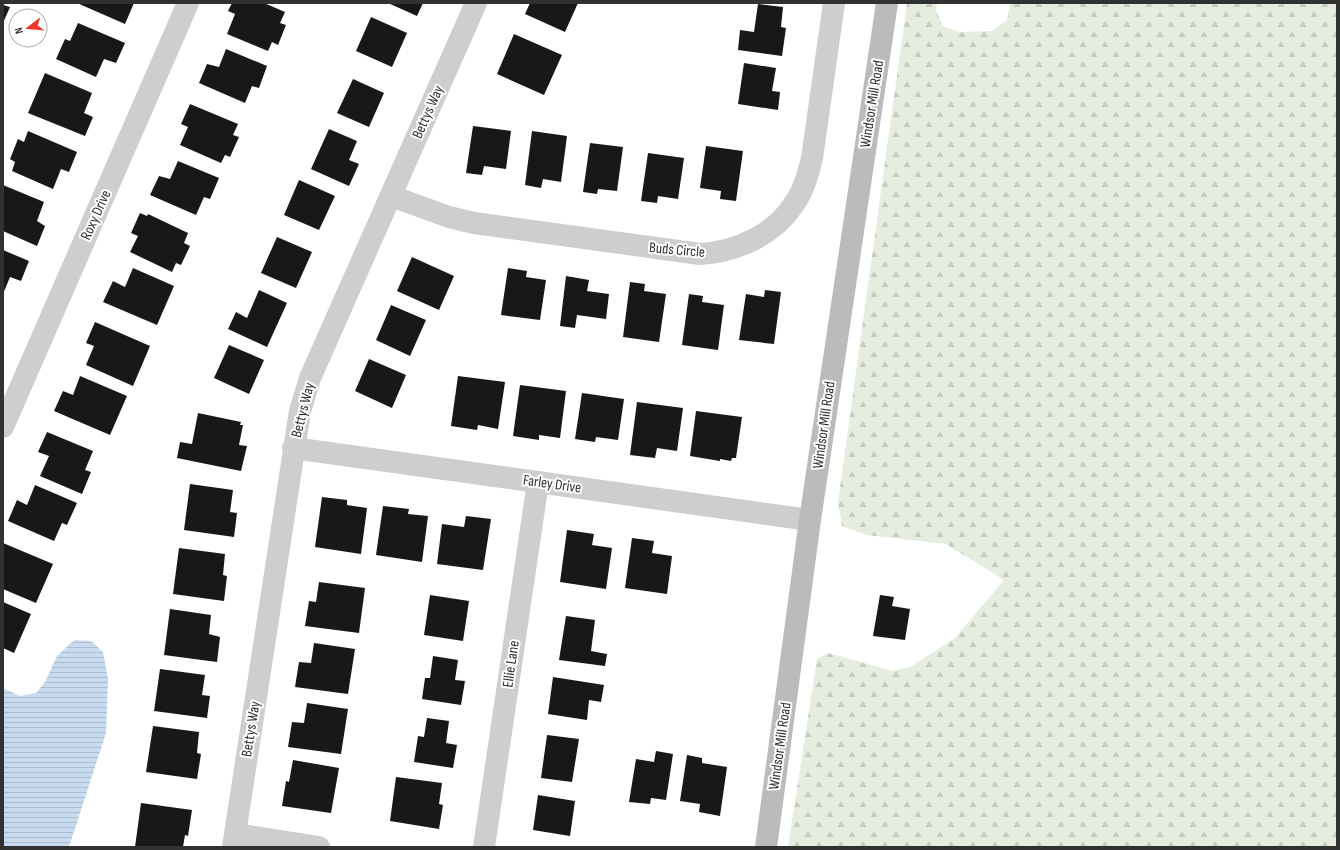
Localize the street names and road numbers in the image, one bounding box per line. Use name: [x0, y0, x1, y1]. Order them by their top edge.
street label: Windsor Mill Road: [856, 59, 888, 149]
street label: Bettys Way: [408, 82, 448, 142]
street label: Roxy Drive: [77, 187, 115, 243]
street label: Buds Circle: [648, 238, 706, 262]
street label: Bettys Way: [287, 380, 319, 440]
street label: Windsor Mill Road: [808, 380, 840, 470]
street label: Farley Drive: [522, 471, 582, 497]
street label: Ellie Lane: [498, 639, 524, 689]
street label: Bettys Way: [237, 700, 265, 758]
street label: Windsor Mill Road: [764, 701, 796, 791]

